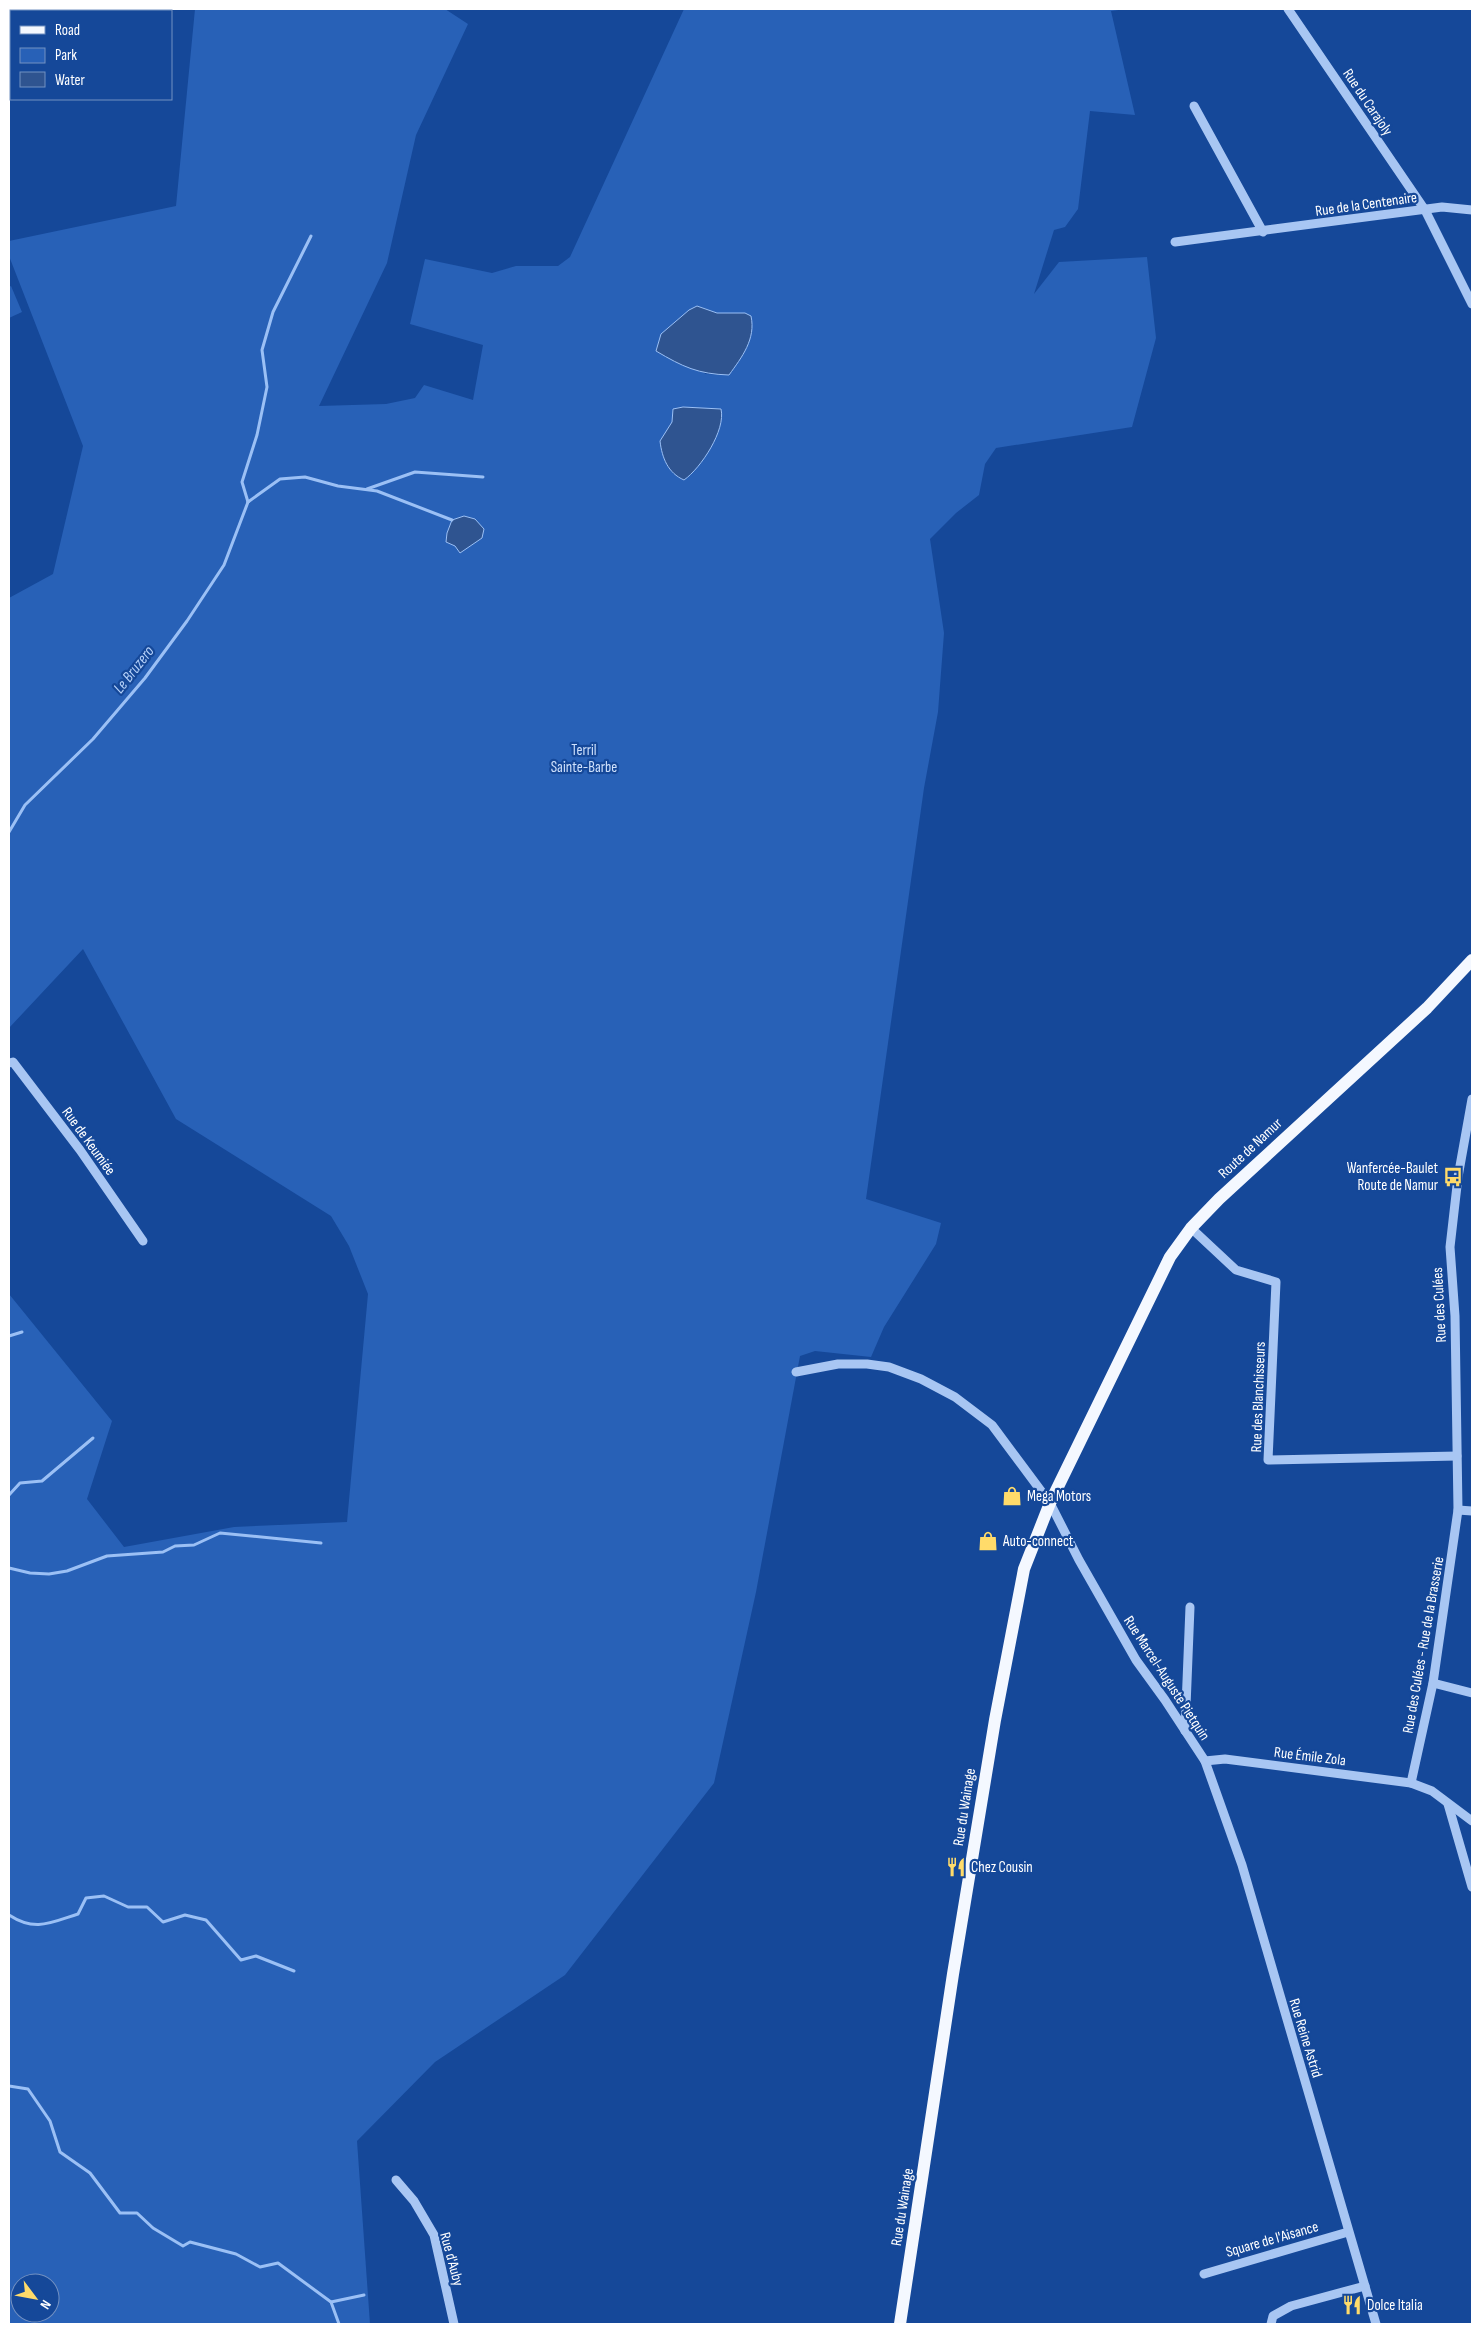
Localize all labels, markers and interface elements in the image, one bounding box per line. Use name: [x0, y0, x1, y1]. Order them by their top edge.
legend: [10, 10, 172, 100]
text: Road: [55, 21, 80, 40]
text: Park: [55, 46, 77, 65]
street label: Rue du Carajoly: [1338, 65, 1397, 140]
text: Water: [55, 71, 86, 90]
street label: Rue de la Centenaire: [1314, 188, 1418, 221]
water label: Le Bruzero: [110, 642, 159, 697]
park label: Terril Sainte-Barbe: [551, 741, 617, 777]
street label: Rue de Keumiée: [58, 1104, 120, 1179]
street label: Route de Namur: [1214, 1114, 1287, 1183]
place label: Wanfercée-Baulet Route de Namur: [1347, 1159, 1439, 1195]
bus stop icon: Wanfercée-Baulet Route de Namur: [1442, 1166, 1464, 1188]
street label: Rue des Culées: [1428, 1267, 1451, 1343]
street label: Rue des Blanchisseurs: [1247, 1341, 1270, 1453]
shop icon: Mega Motors: [1001, 1485, 1023, 1507]
place label: Mega Motors: [1027, 1487, 1091, 1506]
shop icon: Auto-connect: [977, 1530, 999, 1552]
place label: Auto-connect: [1002, 1532, 1074, 1551]
street label: Rue des Culées - Rue de la Brasserie: [1399, 1555, 1448, 1735]
street label: Rue Marcel-Auguste Pietquin: [1119, 1612, 1214, 1744]
street label: Rue Émile Zola: [1273, 1743, 1347, 1770]
street label: Rue du Wainage: [949, 1767, 980, 1847]
restaurant icon: Chez Cousin: [945, 1856, 967, 1878]
place label: Chez Cousin: [971, 1858, 1033, 1877]
street label: Rue Reine Astrid: [1284, 1996, 1327, 2080]
street label: Rue du Wainage: [887, 2167, 918, 2247]
street label: Square de l'Aisance: [1224, 2217, 1321, 2262]
street label: Rue d'Auby: [435, 2230, 468, 2288]
north arrow: [10, 2273, 60, 2323]
restaurant icon: Dolce Italia: [1341, 2294, 1363, 2316]
place label: Dolce Italia: [1367, 2296, 1423, 2315]
text: N: [36, 2297, 55, 2312]

